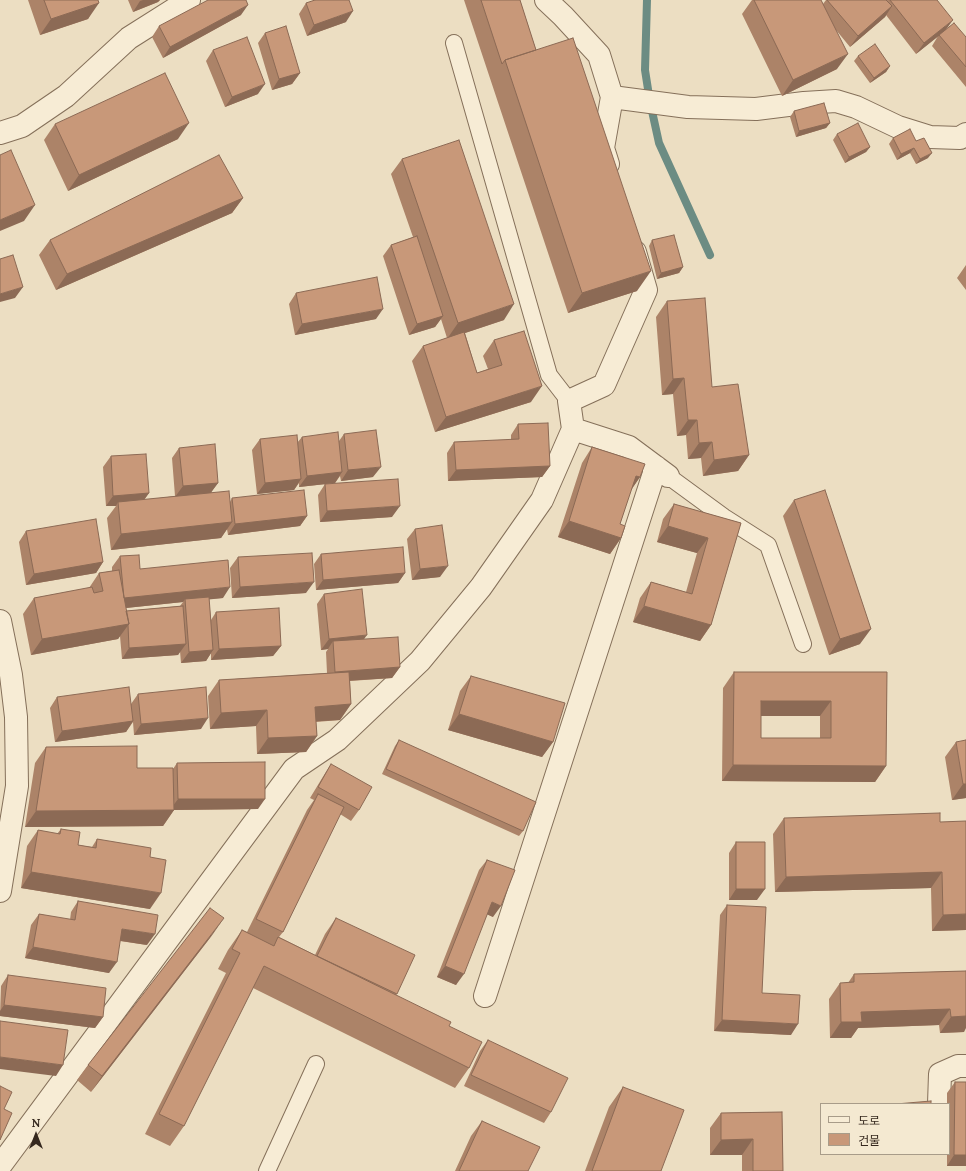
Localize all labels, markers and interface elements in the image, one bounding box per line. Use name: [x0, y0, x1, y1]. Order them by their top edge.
legend: [820, 1103, 950, 1155]
text: 도로: [858, 1113, 880, 1128]
north arrow: [16, 1115, 56, 1155]
text: N: [32, 1116, 40, 1130]
text: 건물: [858, 1133, 880, 1148]

